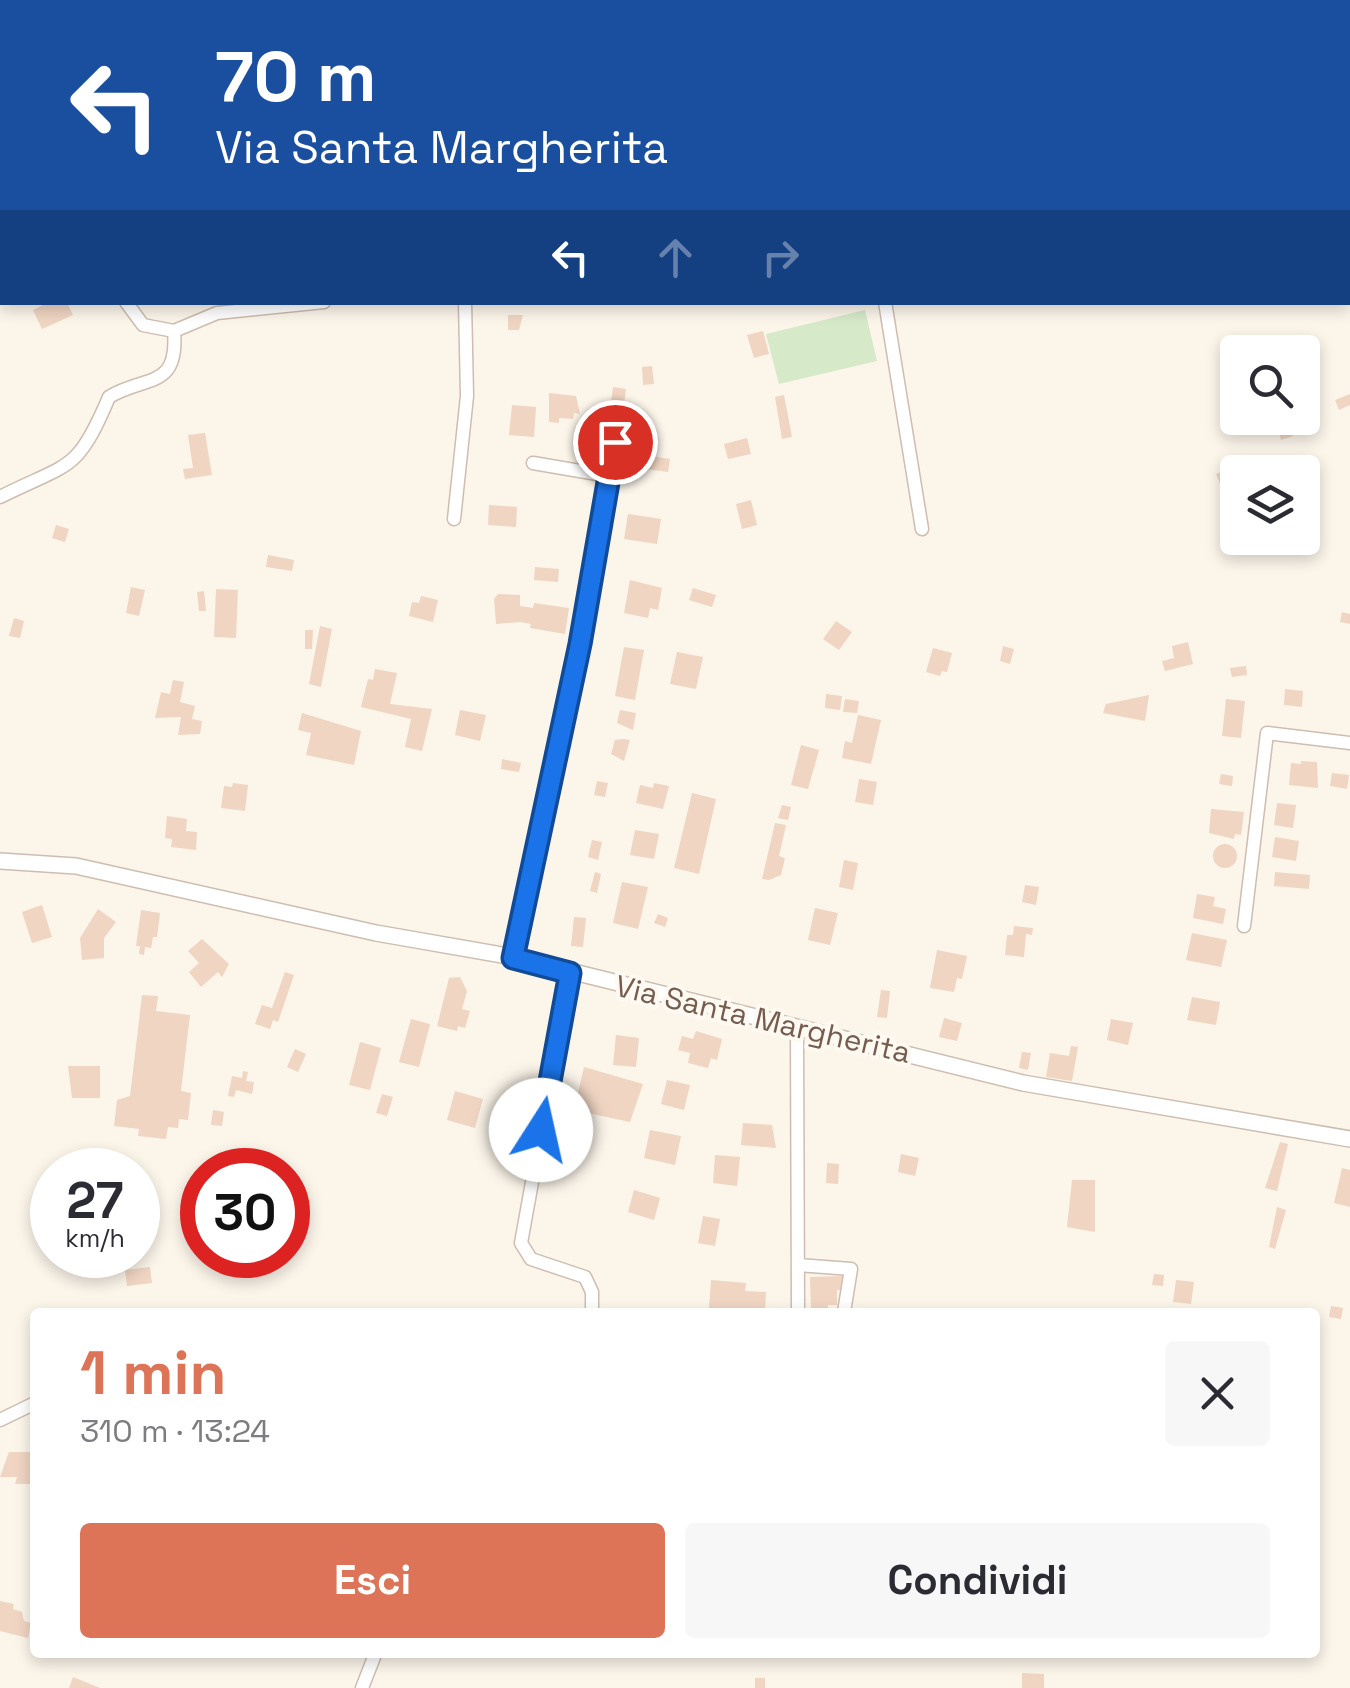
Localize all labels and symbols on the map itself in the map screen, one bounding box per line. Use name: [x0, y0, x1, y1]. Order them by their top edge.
pin: [573, 400, 658, 485]
street label: Via Santa Margherita: [611, 966, 915, 1072]
position arrow: [489, 1078, 593, 1182]
speed limit sign: 30: [180, 1148, 310, 1278]

